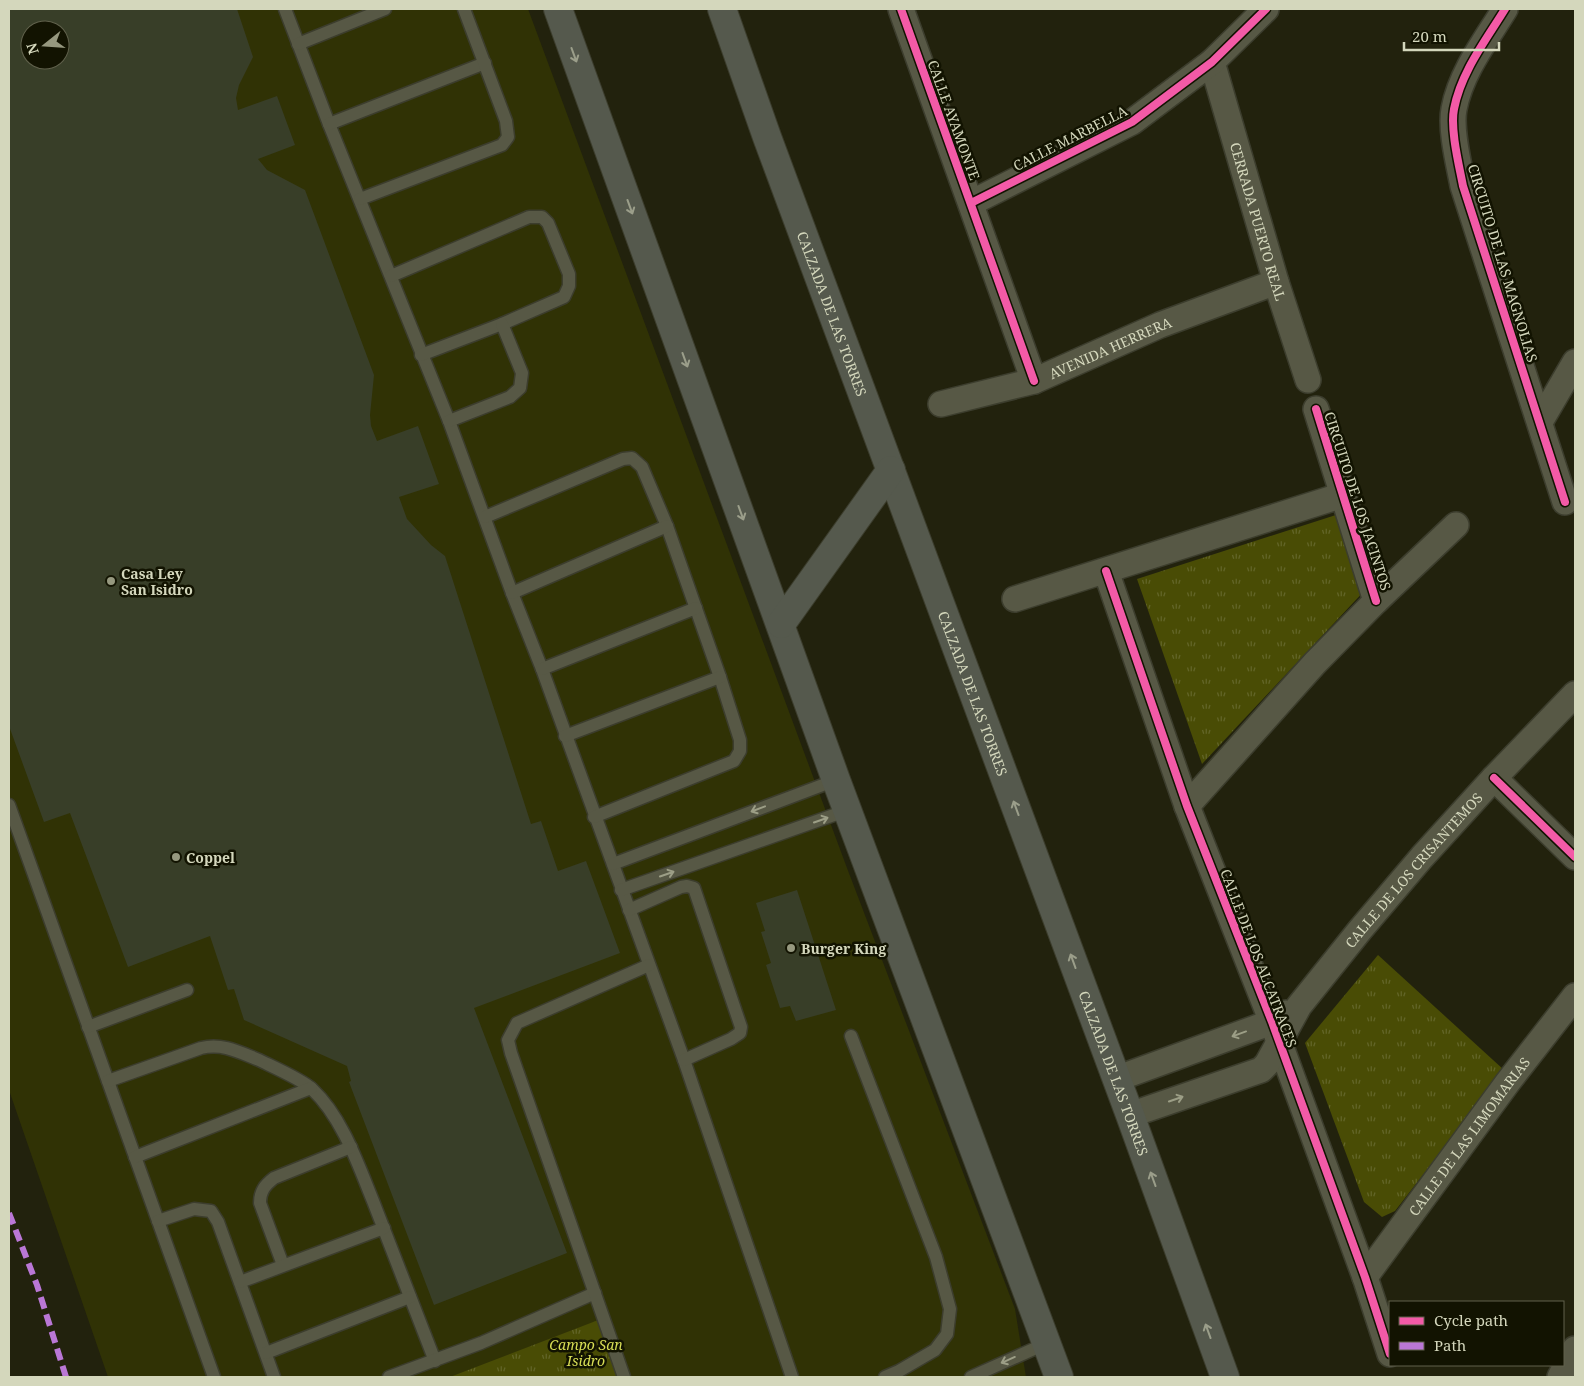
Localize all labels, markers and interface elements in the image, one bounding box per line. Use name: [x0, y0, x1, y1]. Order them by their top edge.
north arrow: [20, 20, 70, 70]
scale bar: [1404, 20, 1499, 52]
text: 20 m: [1412, 26, 1447, 46]
text: N: [21, 41, 43, 57]
one-way arrow: [570, 46, 579, 62]
street label: CALLE AYAMONTE: [923, 57, 985, 183]
street label: CALLE MARBELLA: [1010, 101, 1130, 175]
street label: CERRADA PUERTO REAL: [1226, 140, 1291, 303]
street label: CIRCUITO DE LAS MAGNOLIAS: [1464, 162, 1542, 364]
one-way arrow: [626, 199, 635, 215]
street label: CALZADA DE LAS TORRES: [793, 228, 872, 399]
street label: AVENIDA HERRERA: [1046, 312, 1174, 383]
one-way arrow: [681, 352, 690, 367]
street label: CIRCUITO DE LOS JACINTOS: [1320, 409, 1396, 593]
one-way arrow: [737, 505, 746, 520]
place label: Casa Ley San Isidro: [121, 564, 193, 599]
marker: Casa Ley San Isidro: [105, 575, 117, 587]
street label: CALZADA DE LAS TORRES: [934, 608, 1013, 778]
street label: CALLE DE LOS CRISANTEMOS: [1340, 788, 1486, 952]
one-way arrow: [1011, 801, 1020, 816]
one-way arrow: [751, 805, 766, 814]
one-way arrow: [812, 815, 828, 824]
place label: Coppel: [186, 848, 235, 867]
marker: Coppel: [170, 851, 182, 863]
street label: CALLE DE LOS ALCATRACES: [1216, 866, 1302, 1050]
one-way arrow: [659, 869, 675, 878]
place label: Burger King: [801, 939, 886, 958]
marker: Burger King: [785, 942, 797, 954]
one-way arrow: [1067, 953, 1076, 968]
street label: CALZADA DE LAS TORRES: [1075, 988, 1153, 1158]
one-way arrow: [1232, 1030, 1247, 1039]
street label: CALLE DE LAS LIMOMARIAS: [1404, 1053, 1534, 1219]
one-way arrow: [1168, 1094, 1184, 1104]
one-way arrow: [1148, 1171, 1157, 1187]
legend: [1389, 1301, 1564, 1366]
text: Cycle path: [1434, 1310, 1509, 1330]
one-way arrow: [1203, 1324, 1212, 1340]
park label: Campo San Isidro: [549, 1335, 623, 1370]
text: Path: [1434, 1335, 1467, 1355]
one-way arrow: [1001, 1356, 1016, 1366]

